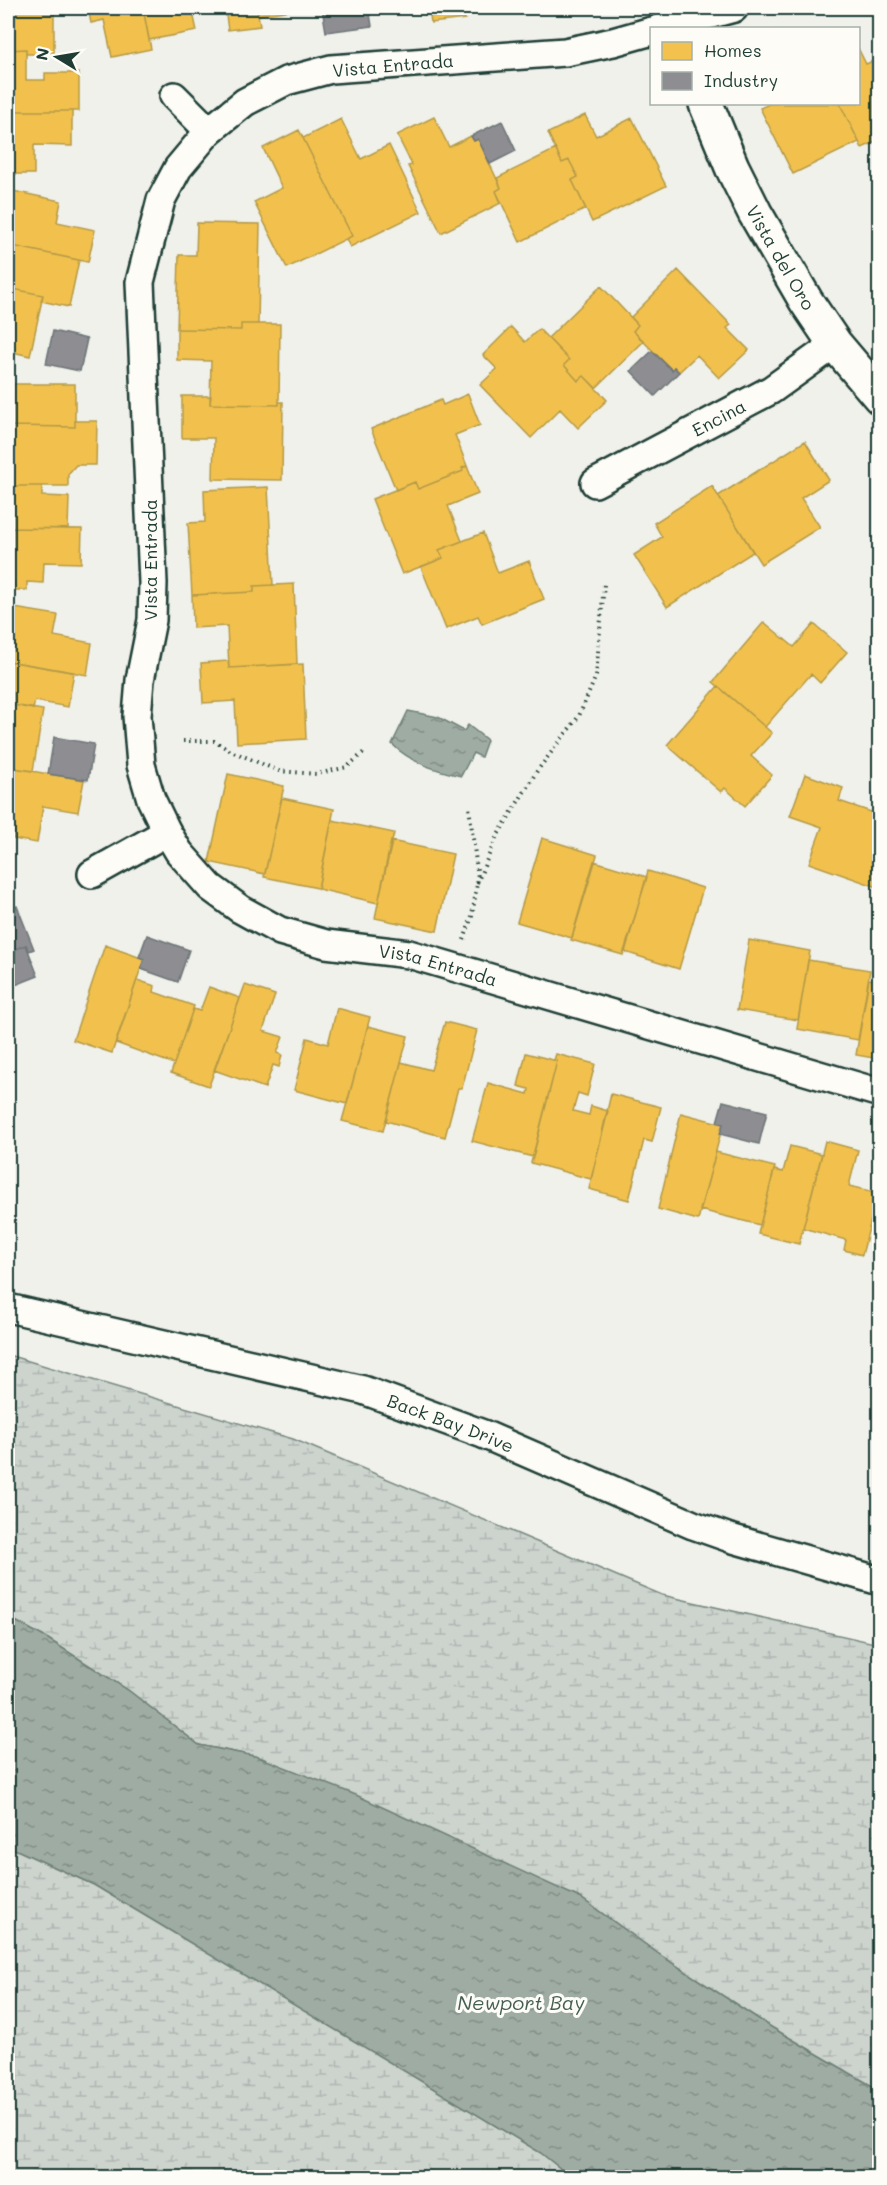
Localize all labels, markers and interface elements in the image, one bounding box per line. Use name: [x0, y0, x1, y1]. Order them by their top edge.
north arrow: [27, 27, 87, 87]
legend: [650, 27, 860, 105]
text: Homes: [704, 38, 762, 62]
text: N: [30, 46, 53, 62]
street label: Vista Entrada: [331, 48, 455, 82]
text: Industry: [704, 68, 778, 92]
street label: Vista del Oro: [741, 201, 821, 315]
street label: Encina: [688, 394, 750, 442]
street label: Vista Entrada: [138, 499, 162, 621]
street label: Vista Entrada: [377, 938, 500, 991]
street label: Back Bay Drive: [384, 1388, 518, 1458]
water label: Newport Bay: [457, 1989, 585, 2015]

